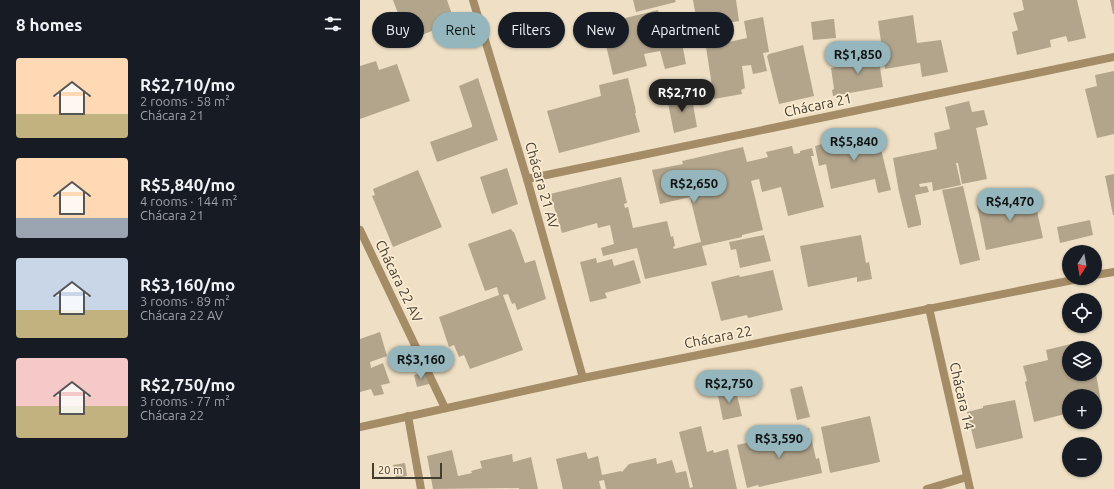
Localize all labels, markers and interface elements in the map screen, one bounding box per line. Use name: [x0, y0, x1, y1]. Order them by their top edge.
chip: Buy: [372, 12, 424, 48]
chip: Rent: [432, 12, 490, 48]
chip: Filters: [498, 12, 565, 48]
chip: New: [573, 12, 629, 48]
chip: Apartment: [637, 12, 734, 48]
icon: filters: [322, 13, 344, 35]
text: 8 homes: [16, 15, 82, 34]
pin: R$1,850: [821, 41, 895, 75]
text: R$1,850: [834, 47, 882, 61]
icon: home: [48, 74, 96, 122]
text: R$2,710/mo: [140, 75, 235, 94]
pin: R$2,710: [645, 79, 719, 113]
text: R$2,710: [658, 85, 706, 99]
street label: Chácara 21: [783, 90, 853, 120]
text: 2 rooms · 58 m²: [140, 94, 230, 108]
text: Chácara 21: [140, 108, 204, 122]
pin: R$5,840: [817, 128, 891, 162]
text: R$5,840: [830, 134, 878, 148]
street label: Chácara 21 AV: [522, 140, 562, 230]
pin: R$2,650: [657, 170, 731, 204]
icon: home: [48, 174, 96, 222]
text: R$5,840/mo: [140, 175, 235, 194]
text: R$2,650: [670, 176, 718, 190]
pin: R$4,470: [973, 188, 1047, 222]
text: 4 rooms · 144 m²: [140, 194, 237, 208]
text: R$4,470: [986, 194, 1034, 208]
text: Chácara 21: [140, 208, 204, 222]
street label: Chácara 22 AV: [372, 237, 426, 325]
north arrow: [1062, 245, 1102, 285]
map controls: [1062, 245, 1102, 477]
icon: home: [48, 274, 96, 322]
text: R$3,160/mo: [140, 275, 235, 294]
button: locate: [1062, 293, 1102, 333]
text: 3 rooms · 89 m²: [140, 294, 230, 308]
text: Chácara 22 AV: [140, 308, 223, 322]
street label: Chácara 22: [683, 323, 753, 351]
button: layers: [1062, 341, 1102, 381]
pin: R$3,160: [384, 346, 458, 380]
text: R$3,160: [397, 352, 445, 366]
street label: Chácara 14: [946, 361, 978, 431]
pin: R$2,750: [692, 370, 766, 404]
icon: home: [48, 374, 96, 422]
text: R$2,750/mo: [140, 375, 235, 394]
text: R$2,750: [705, 376, 753, 390]
button: +: [1062, 389, 1102, 429]
text: 3 rooms · 77 m²: [140, 394, 230, 408]
text: Chácara 22: [140, 408, 204, 422]
pin: R$3,590: [742, 425, 816, 459]
text: R$3,590: [755, 431, 803, 445]
button: −: [1062, 437, 1102, 477]
scale bar: [372, 461, 442, 480]
text: 20 m: [378, 464, 402, 476]

